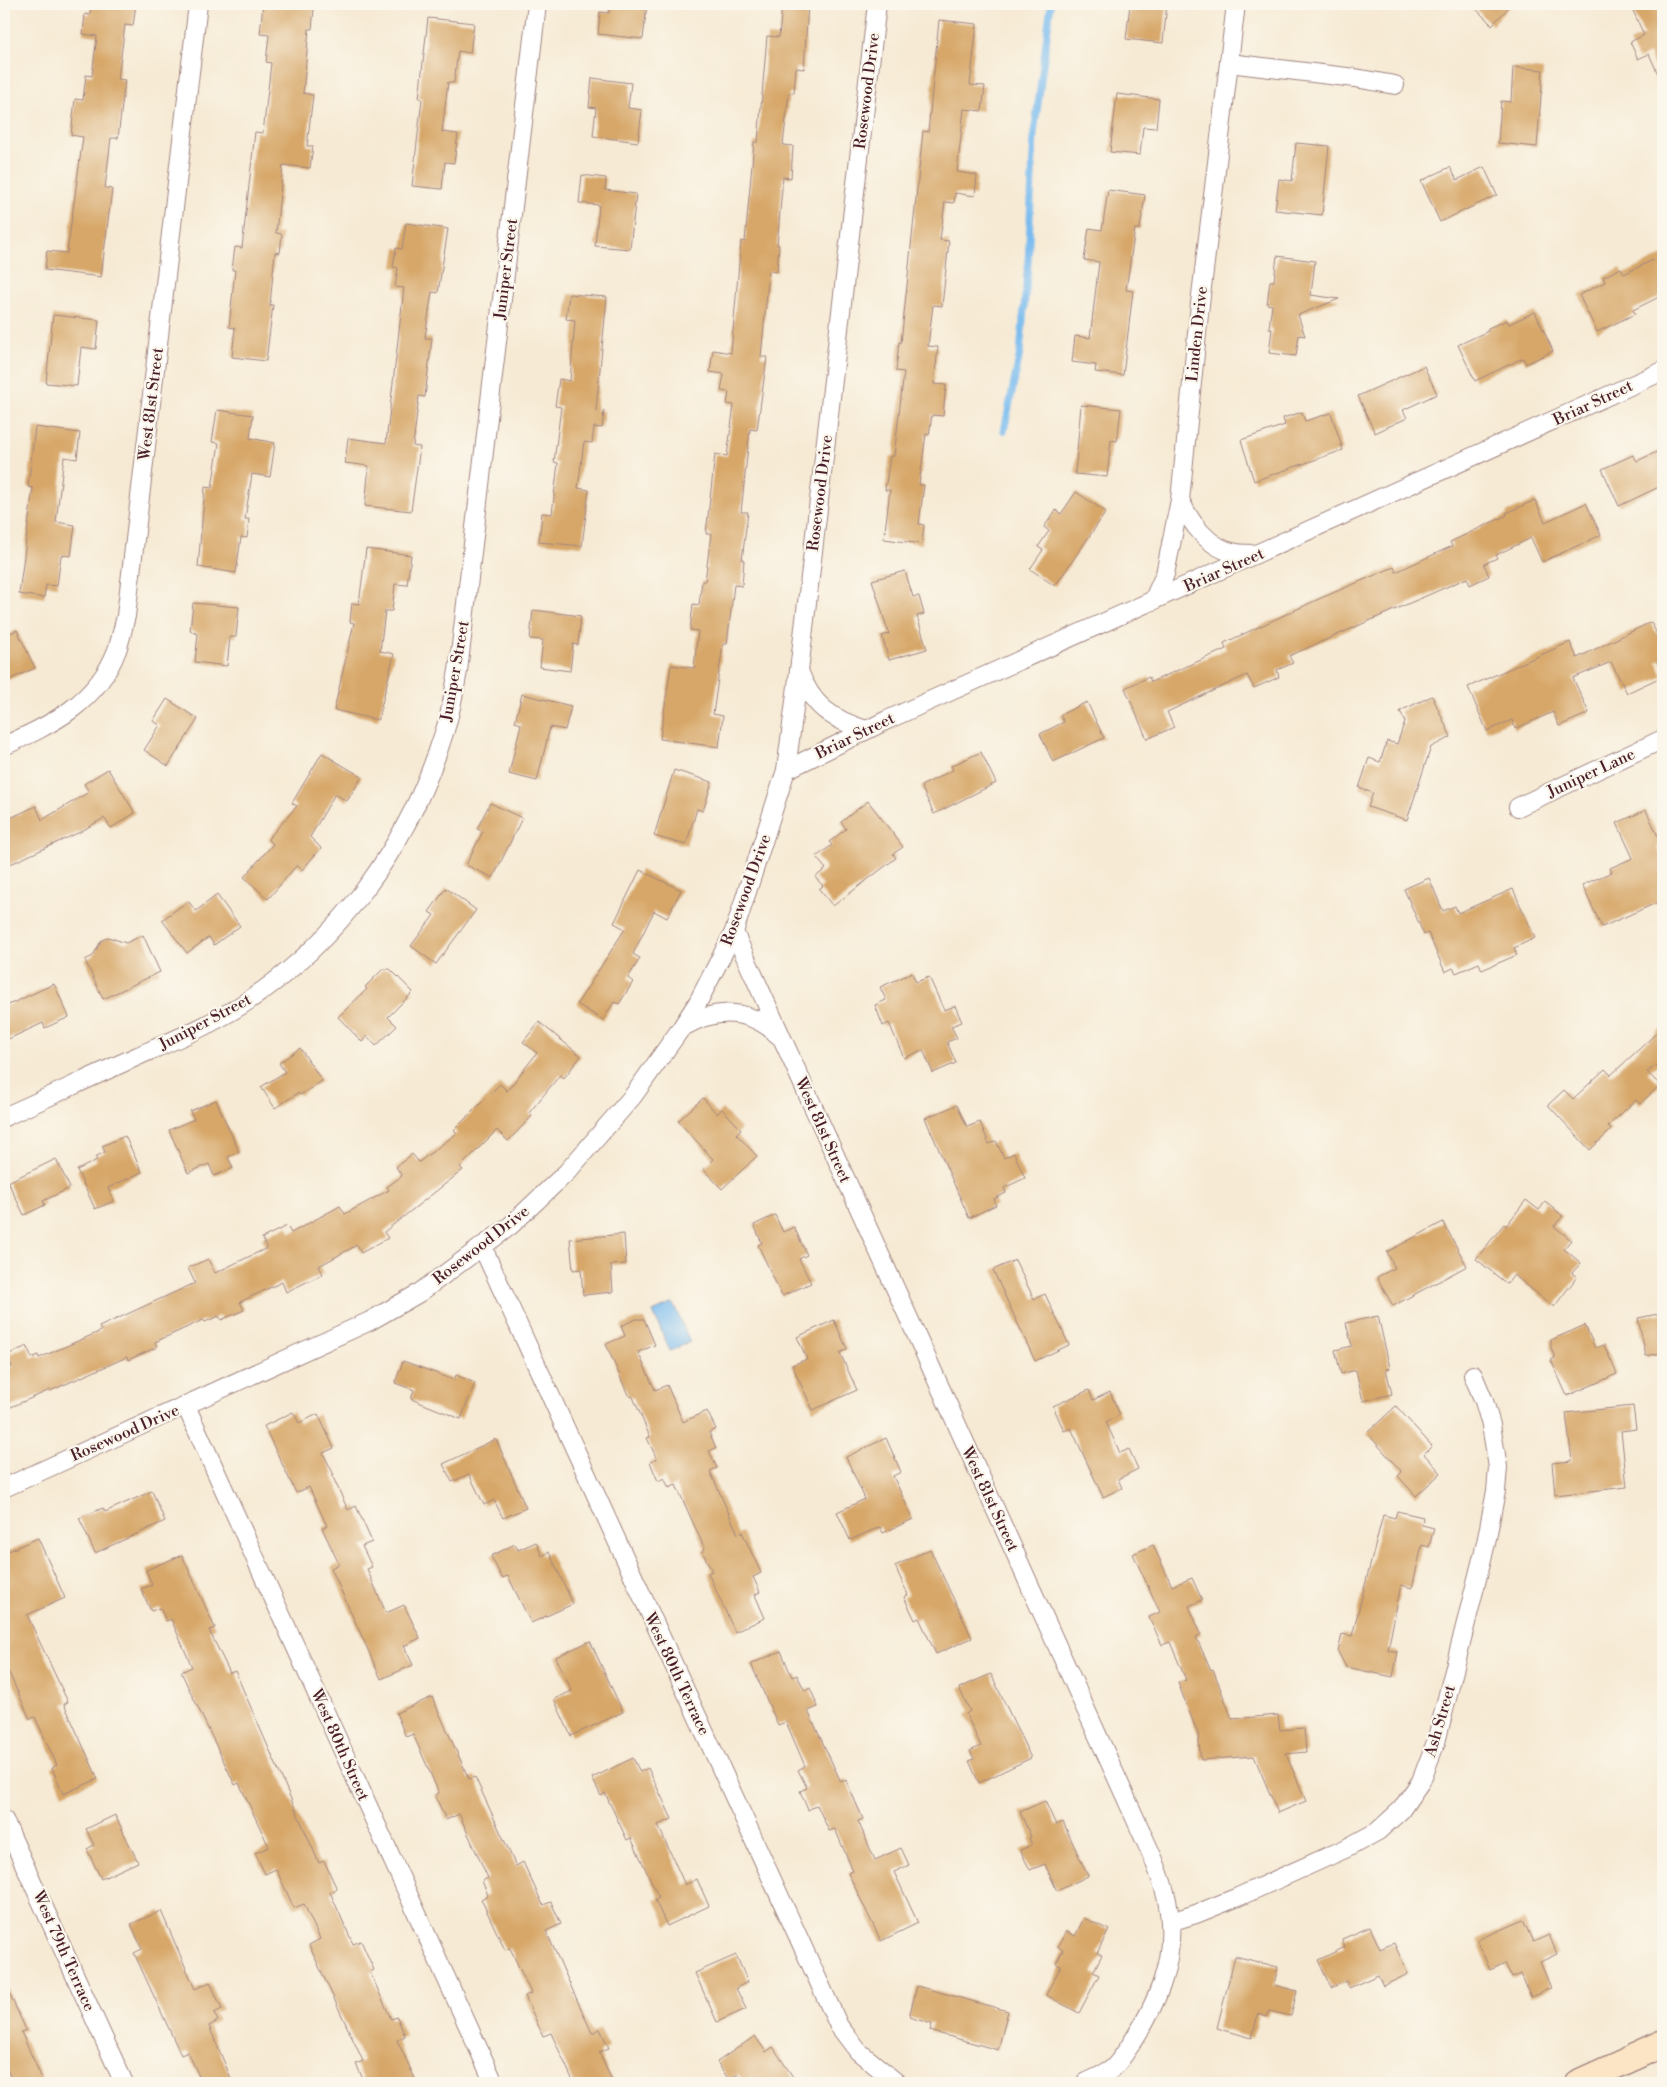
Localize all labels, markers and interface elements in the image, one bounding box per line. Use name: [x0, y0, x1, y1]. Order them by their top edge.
street label: Rosewood Drive: [850, 32, 884, 150]
street label: Juniper Street: [490, 217, 522, 322]
street label: Linden Drive: [1182, 285, 1212, 383]
street label: West 81st Street: [134, 346, 168, 463]
street label: Briar Street: [1549, 376, 1636, 431]
street label: Rosewood Drive: [803, 434, 837, 552]
street label: Briar Street: [1180, 543, 1267, 597]
street label: Juniper Street: [436, 619, 474, 724]
street label: Briar Street: [811, 708, 898, 764]
street label: Juniper Lane: [1543, 744, 1638, 802]
street label: Rosewood Drive: [717, 832, 775, 948]
street label: Juniper Street: [154, 989, 255, 1055]
street label: West 81st Street: [790, 1073, 855, 1186]
street label: Rosewood Drive: [429, 1201, 533, 1289]
street label: Rosewood Drive: [68, 1400, 182, 1466]
street label: West 81st Street: [957, 1442, 1023, 1555]
street label: West 80th Terrace: [639, 1609, 714, 1738]
street label: Ash Street: [1420, 1682, 1460, 1760]
street label: West 80th Street: [306, 1685, 374, 1804]
street label: West 79th Terrace: [28, 1887, 100, 2014]

